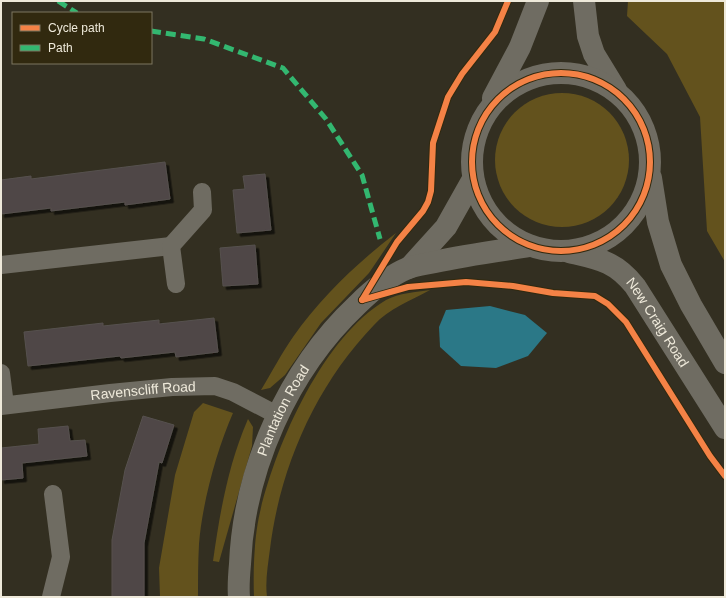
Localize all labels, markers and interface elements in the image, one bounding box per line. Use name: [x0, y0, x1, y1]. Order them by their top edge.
legend: [12, 12, 152, 64]
text: Cycle path: [48, 21, 105, 35]
text: Path: [48, 41, 73, 55]
street label: New Craig Road: [623, 274, 692, 370]
street label: Plantation Road: [254, 362, 312, 458]
street label: Ravenscliff Road: [90, 378, 196, 403]

